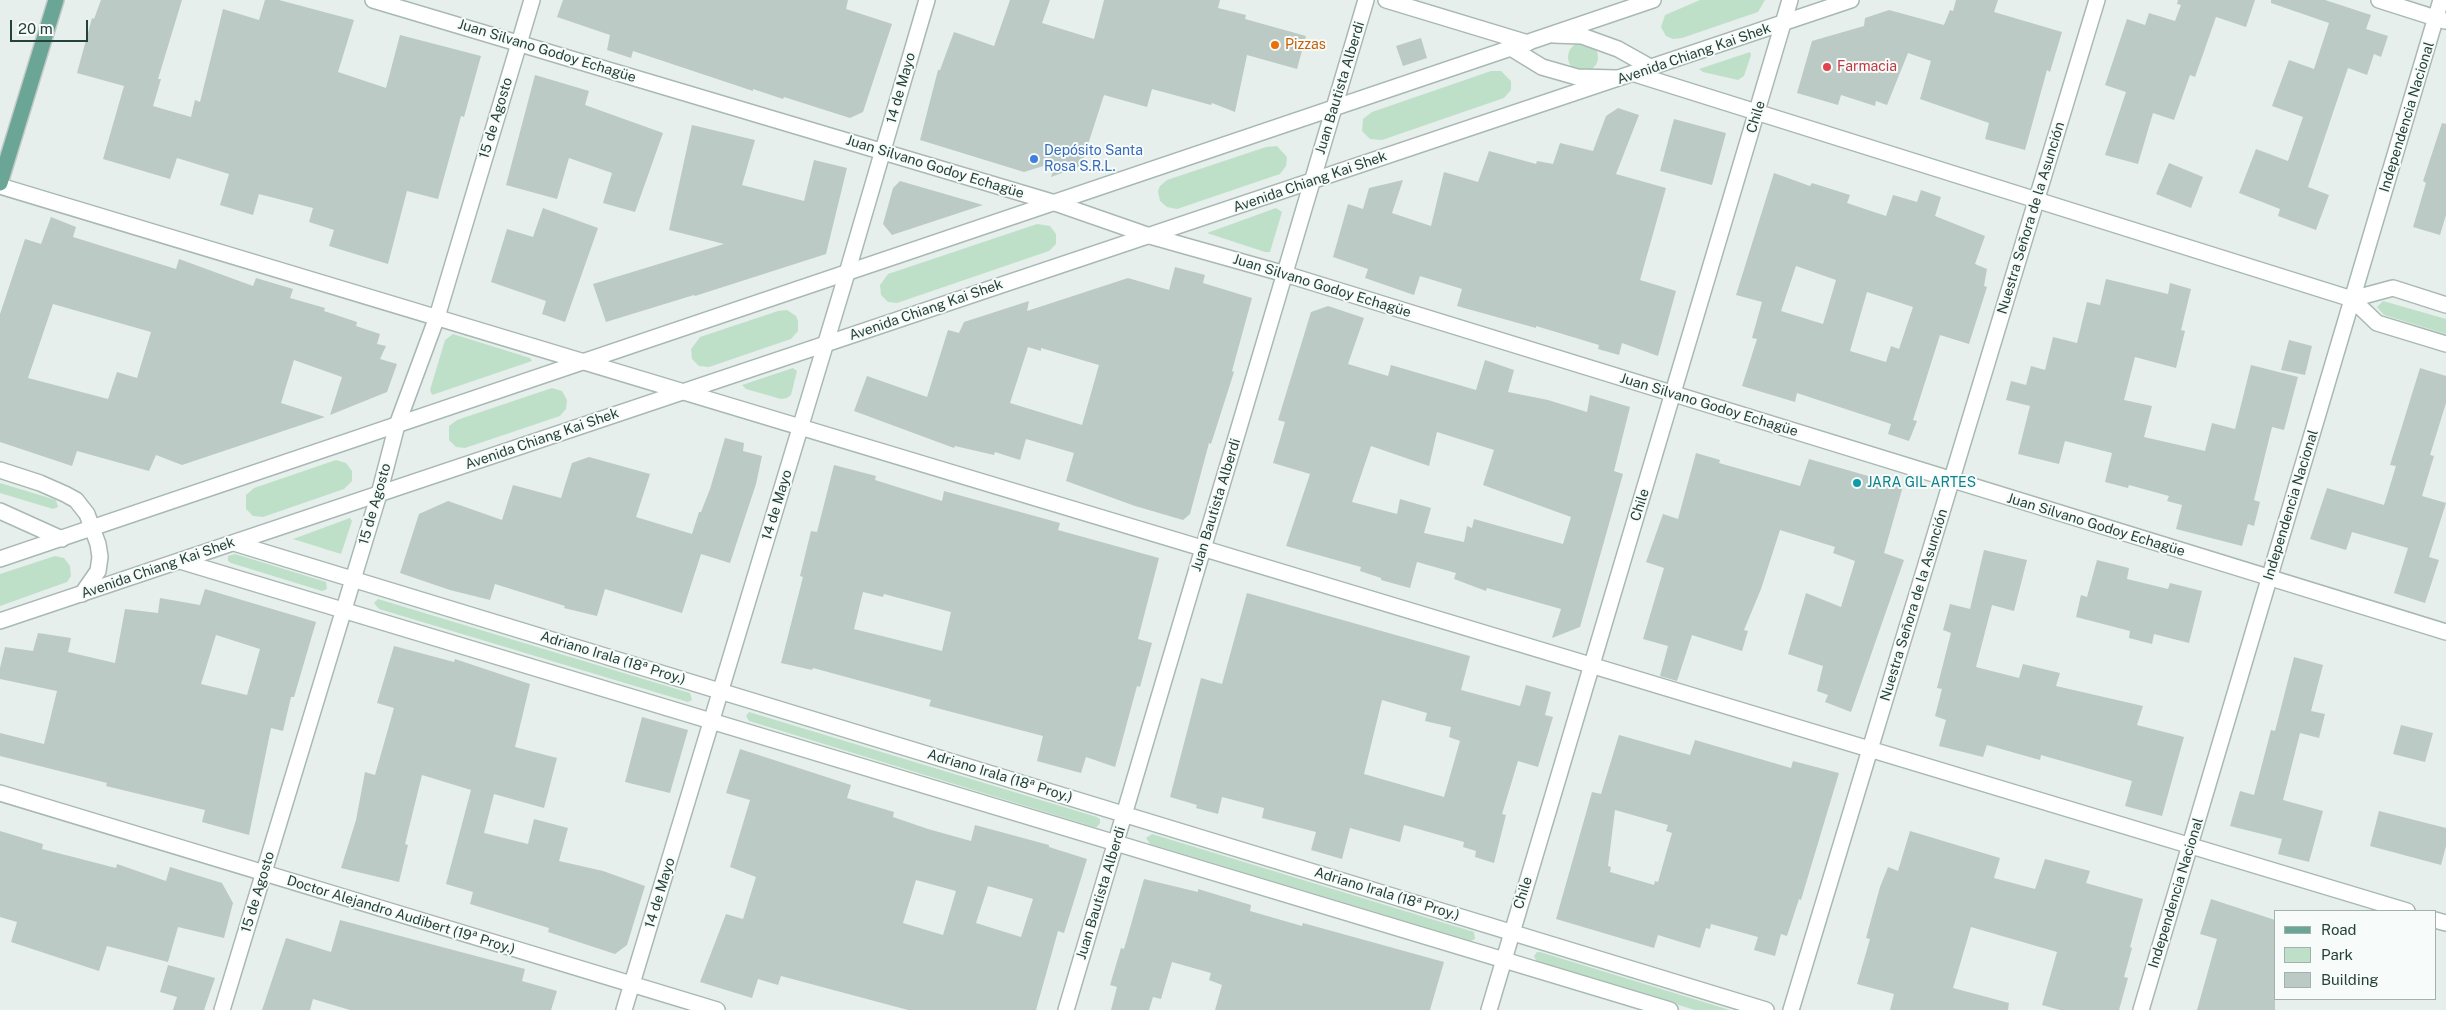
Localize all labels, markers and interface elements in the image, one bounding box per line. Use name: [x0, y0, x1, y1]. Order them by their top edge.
scale bar: [12, 10, 90, 42]
street label: Juan Silvano Godoy Echagüe: [456, 16, 638, 86]
text: 20 m: [18, 20, 53, 37]
street label: Juan Bautista Alberdi: [1312, 20, 1368, 156]
street label: Avenida Chiang Kai Shek: [1615, 20, 1773, 88]
place label: Pizzas: [1285, 37, 1326, 53]
marker: Pizzas: [1269, 39, 1281, 51]
street label: Independencia Nacional: [2376, 40, 2438, 194]
street label: 14 de Mayo: [883, 51, 919, 125]
place label: Farmacia: [1837, 59, 1897, 75]
marker: Farmacia: [1821, 61, 1833, 73]
street label: 15 de Agosto: [476, 75, 516, 161]
street label: Chile: [1743, 99, 1769, 135]
street label: Nuestra Señora de la Asunción: [1994, 120, 2068, 316]
street label: Juan Silvano Godoy Echagüe: [844, 132, 1026, 202]
place label: Depósito Santa Rosa S.R.L.: [1044, 143, 1143, 176]
street label: Avenida Chiang Kai Shek: [1231, 148, 1389, 216]
marker: Depósito Santa Rosa S.R.L.: [1028, 153, 1040, 165]
street label: Juan Silvano Godoy Echagüe: [1231, 251, 1413, 321]
street label: Avenida Chiang Kai Shek: [847, 276, 1005, 344]
street label: Juan Silvano Godoy Echagüe: [1618, 370, 1800, 440]
street label: Avenida Chiang Kai Shek: [463, 405, 621, 473]
street label: Independencia Nacional: [2260, 428, 2322, 582]
street label: Juan Bautista Alberdi: [1188, 437, 1244, 573]
street label: 15 de Agosto: [355, 461, 395, 547]
street label: 14 de Mayo: [758, 468, 796, 542]
place label: JARA GIL ARTES: [1867, 475, 1976, 491]
marker: JARA GIL ARTES: [1851, 477, 1863, 489]
street label: Chile: [1627, 487, 1653, 523]
street label: Juan Silvano Godoy Echagüe: [2005, 490, 2187, 560]
street label: Nuestra Señora de la Asunción: [1877, 507, 1951, 703]
street label: Avenida Chiang Kai Shek: [79, 534, 237, 602]
street label: Adriano Irala (18ª Proy.): [538, 628, 688, 688]
street label: Adriano Irala (18ª Proy.): [925, 746, 1075, 806]
street label: Independencia Nacional: [2145, 816, 2207, 970]
street label: Juan Bautista Alberdi: [1073, 825, 1129, 961]
street label: 15 de Agosto: [238, 849, 278, 935]
street label: 14 de Mayo: [641, 856, 679, 930]
street label: Adriano Irala (18ª Proy.): [1312, 864, 1462, 924]
street label: Doctor Alejandro Audibert (19ª Proy.): [285, 872, 517, 958]
street label: Chile: [1510, 875, 1536, 911]
legend: [2274, 910, 2436, 1000]
text: Road: [2321, 921, 2357, 938]
text: Park: [2321, 946, 2353, 963]
text: Building: [2321, 971, 2379, 988]

